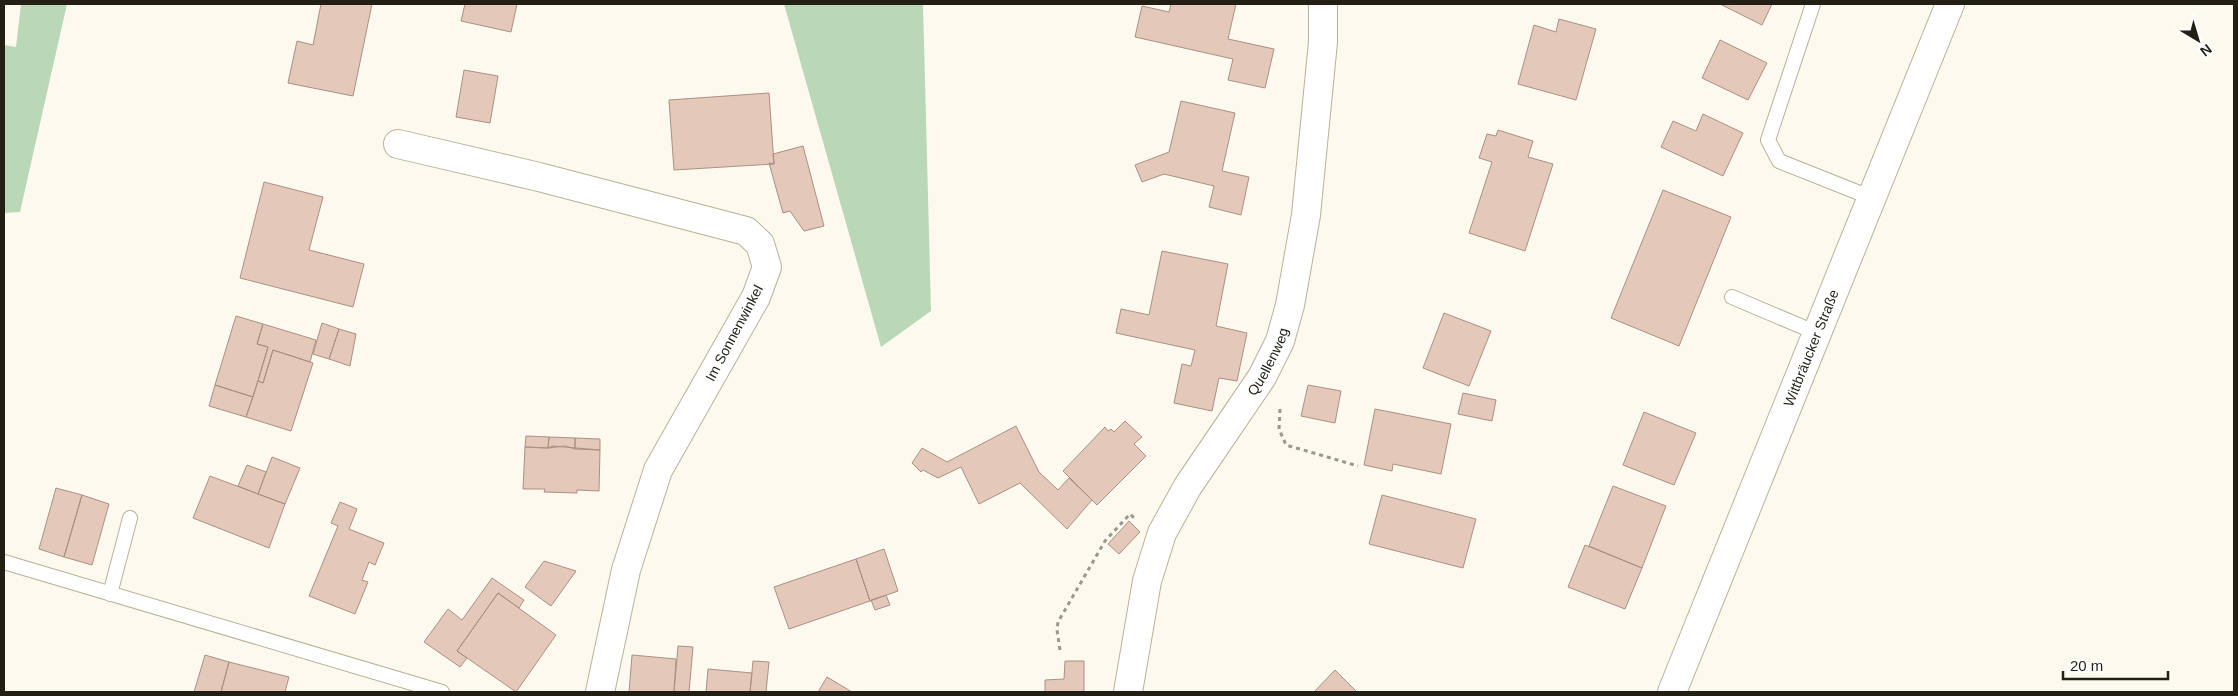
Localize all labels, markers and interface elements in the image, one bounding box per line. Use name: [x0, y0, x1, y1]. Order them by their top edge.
north arrow: [2173, 15, 2223, 65]
text: N: [2197, 41, 2215, 60]
street label: Im Sonnenwinkel: [702, 282, 766, 384]
street label: Wittbräucker Straße: [1780, 287, 1842, 409]
street label: Quellenweg: [1244, 326, 1291, 398]
scale bar: [2063, 648, 2168, 680]
text: 20 m: [2070, 657, 2103, 674]

